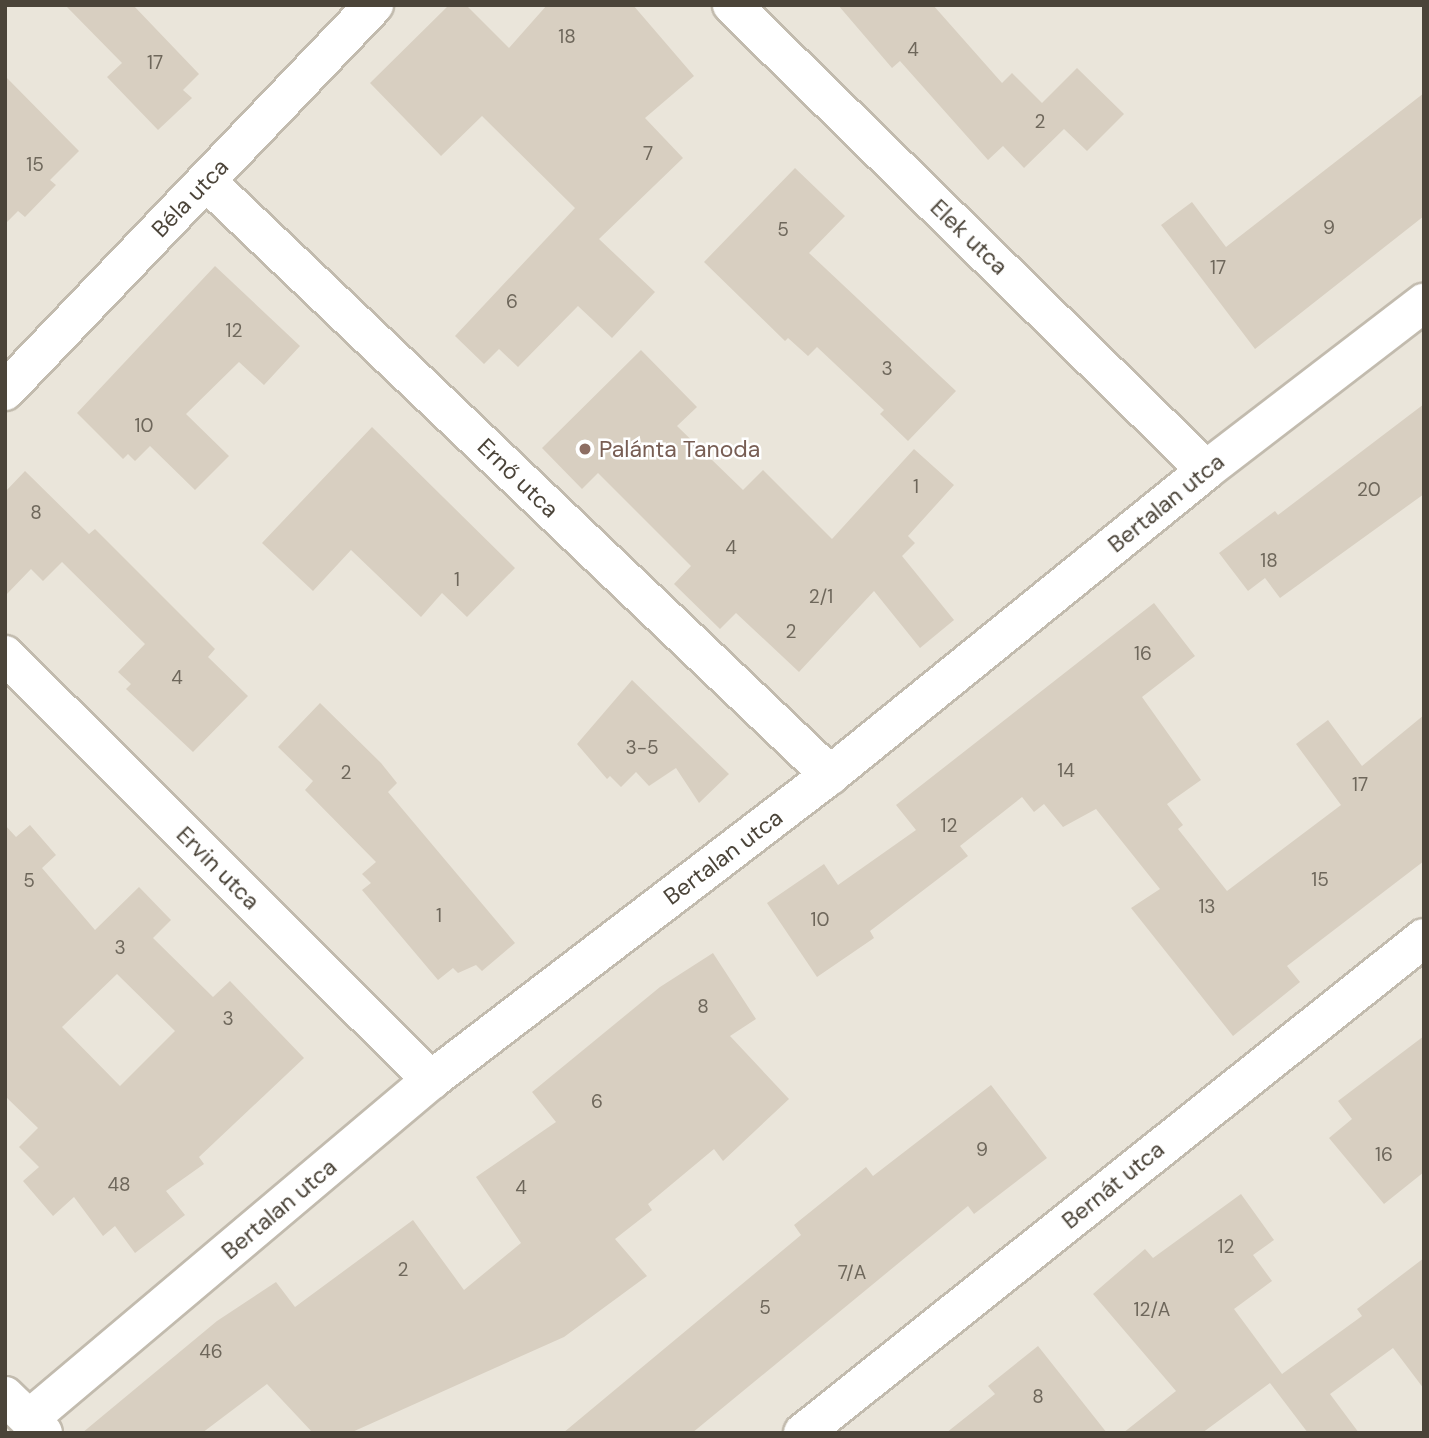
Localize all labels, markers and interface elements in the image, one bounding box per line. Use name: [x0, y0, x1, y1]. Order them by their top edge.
house number: 18: [558, 26, 576, 48]
house number: 4: [907, 39, 919, 61]
house number: 17: [147, 52, 163, 74]
house number: 2: [1035, 111, 1045, 133]
house number: 7: [643, 143, 653, 165]
street label: Béla utca: [146, 153, 234, 243]
house number: 15: [26, 154, 44, 176]
street label: Elek utca: [925, 194, 1013, 280]
house number: 9: [1323, 217, 1335, 239]
house number: 5: [777, 219, 789, 241]
house number: 17: [1210, 257, 1226, 279]
house number: 6: [506, 291, 518, 313]
house number: 12: [226, 320, 242, 342]
house number: 3: [881, 358, 893, 380]
house number: 10: [135, 415, 153, 437]
street label: Ernő utca: [472, 433, 564, 523]
place label: Palánta Tanoda: [599, 435, 760, 463]
marker: Palánta Tanoda: [577, 441, 593, 457]
street label: Bertalan utca: [1102, 448, 1230, 558]
house number: 1: [913, 476, 919, 498]
house number: 20: [1357, 479, 1381, 501]
house number: 8: [30, 502, 42, 524]
house number: 4: [725, 537, 737, 559]
house number: 18: [1260, 550, 1278, 572]
house number: 1: [454, 569, 460, 591]
house number: 2/1: [809, 586, 833, 608]
house number: 2: [786, 621, 796, 643]
house number: 16: [1134, 643, 1152, 665]
house number: 4: [171, 667, 183, 689]
house number: 3-5: [625, 737, 659, 759]
house number: 14: [1057, 760, 1075, 782]
house number: 2: [341, 762, 351, 784]
house number: 17: [1352, 774, 1368, 796]
street label: Bertalan utca: [658, 803, 788, 911]
house number: 12: [941, 815, 957, 837]
street label: Ervin utca: [171, 821, 265, 915]
house number: 15: [1311, 869, 1329, 891]
house number: 5: [23, 870, 35, 892]
house number: 13: [1198, 896, 1216, 918]
house number: 1: [436, 905, 442, 927]
house number: 10: [811, 909, 829, 931]
house number: 3: [114, 937, 126, 959]
house number: 8: [697, 996, 709, 1018]
house number: 3: [222, 1008, 234, 1030]
house number: 6: [591, 1091, 603, 1113]
street label: Bernát utca: [1056, 1135, 1170, 1235]
house number: 9: [976, 1139, 988, 1161]
house number: 16: [1375, 1144, 1393, 1166]
street label: Bertalan utca: [216, 1153, 342, 1265]
house number: 48: [107, 1174, 131, 1196]
house number: 4: [515, 1177, 527, 1199]
house number: 12: [1218, 1236, 1234, 1258]
house number: 2: [398, 1259, 408, 1281]
house number: 7/A: [838, 1262, 866, 1284]
house number: 5: [759, 1297, 771, 1319]
house number: 12/A: [1134, 1299, 1170, 1321]
house number: 46: [199, 1341, 223, 1363]
house number: 8: [1032, 1386, 1044, 1408]

